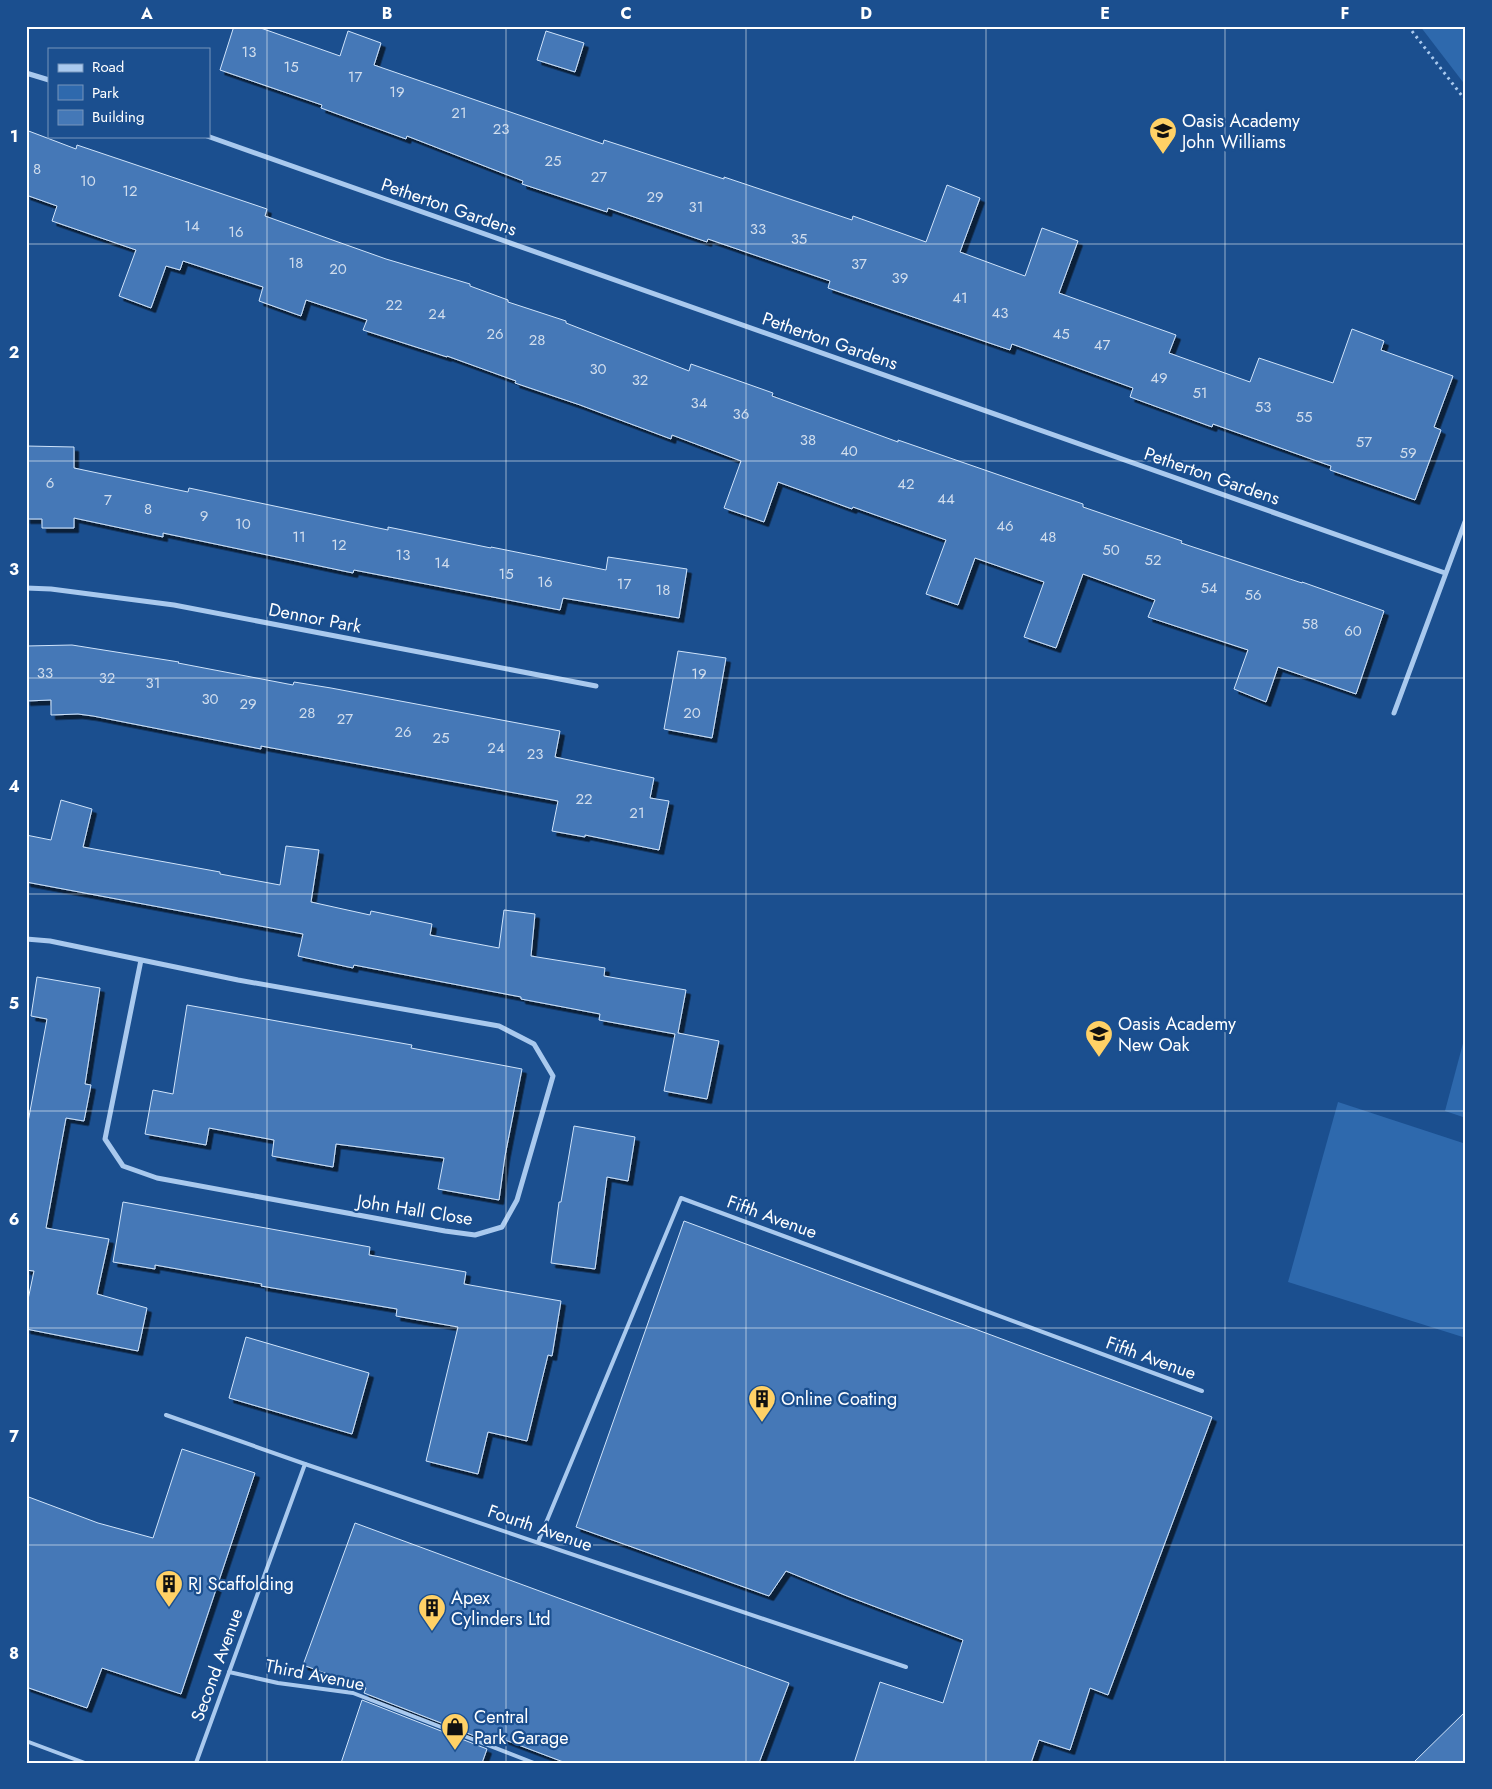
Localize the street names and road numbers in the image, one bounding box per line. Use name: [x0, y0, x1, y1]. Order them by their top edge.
street label: Petherton Gardens: [378, 172, 520, 242]
street label: Petherton Gardens: [759, 306, 901, 376]
street label: Petherton Gardens: [1141, 441, 1283, 511]
street label: Dennor Park: [266, 596, 364, 640]
street label: John Hall Close: [353, 1188, 475, 1232]
street label: Fifth Avenue: [723, 1189, 821, 1245]
street label: Fifth Avenue: [1102, 1330, 1200, 1386]
street label: Fourth Avenue: [484, 1498, 596, 1558]
street label: Second Avenue: [184, 1605, 250, 1725]
street label: Third Avenue: [263, 1653, 367, 1697]

